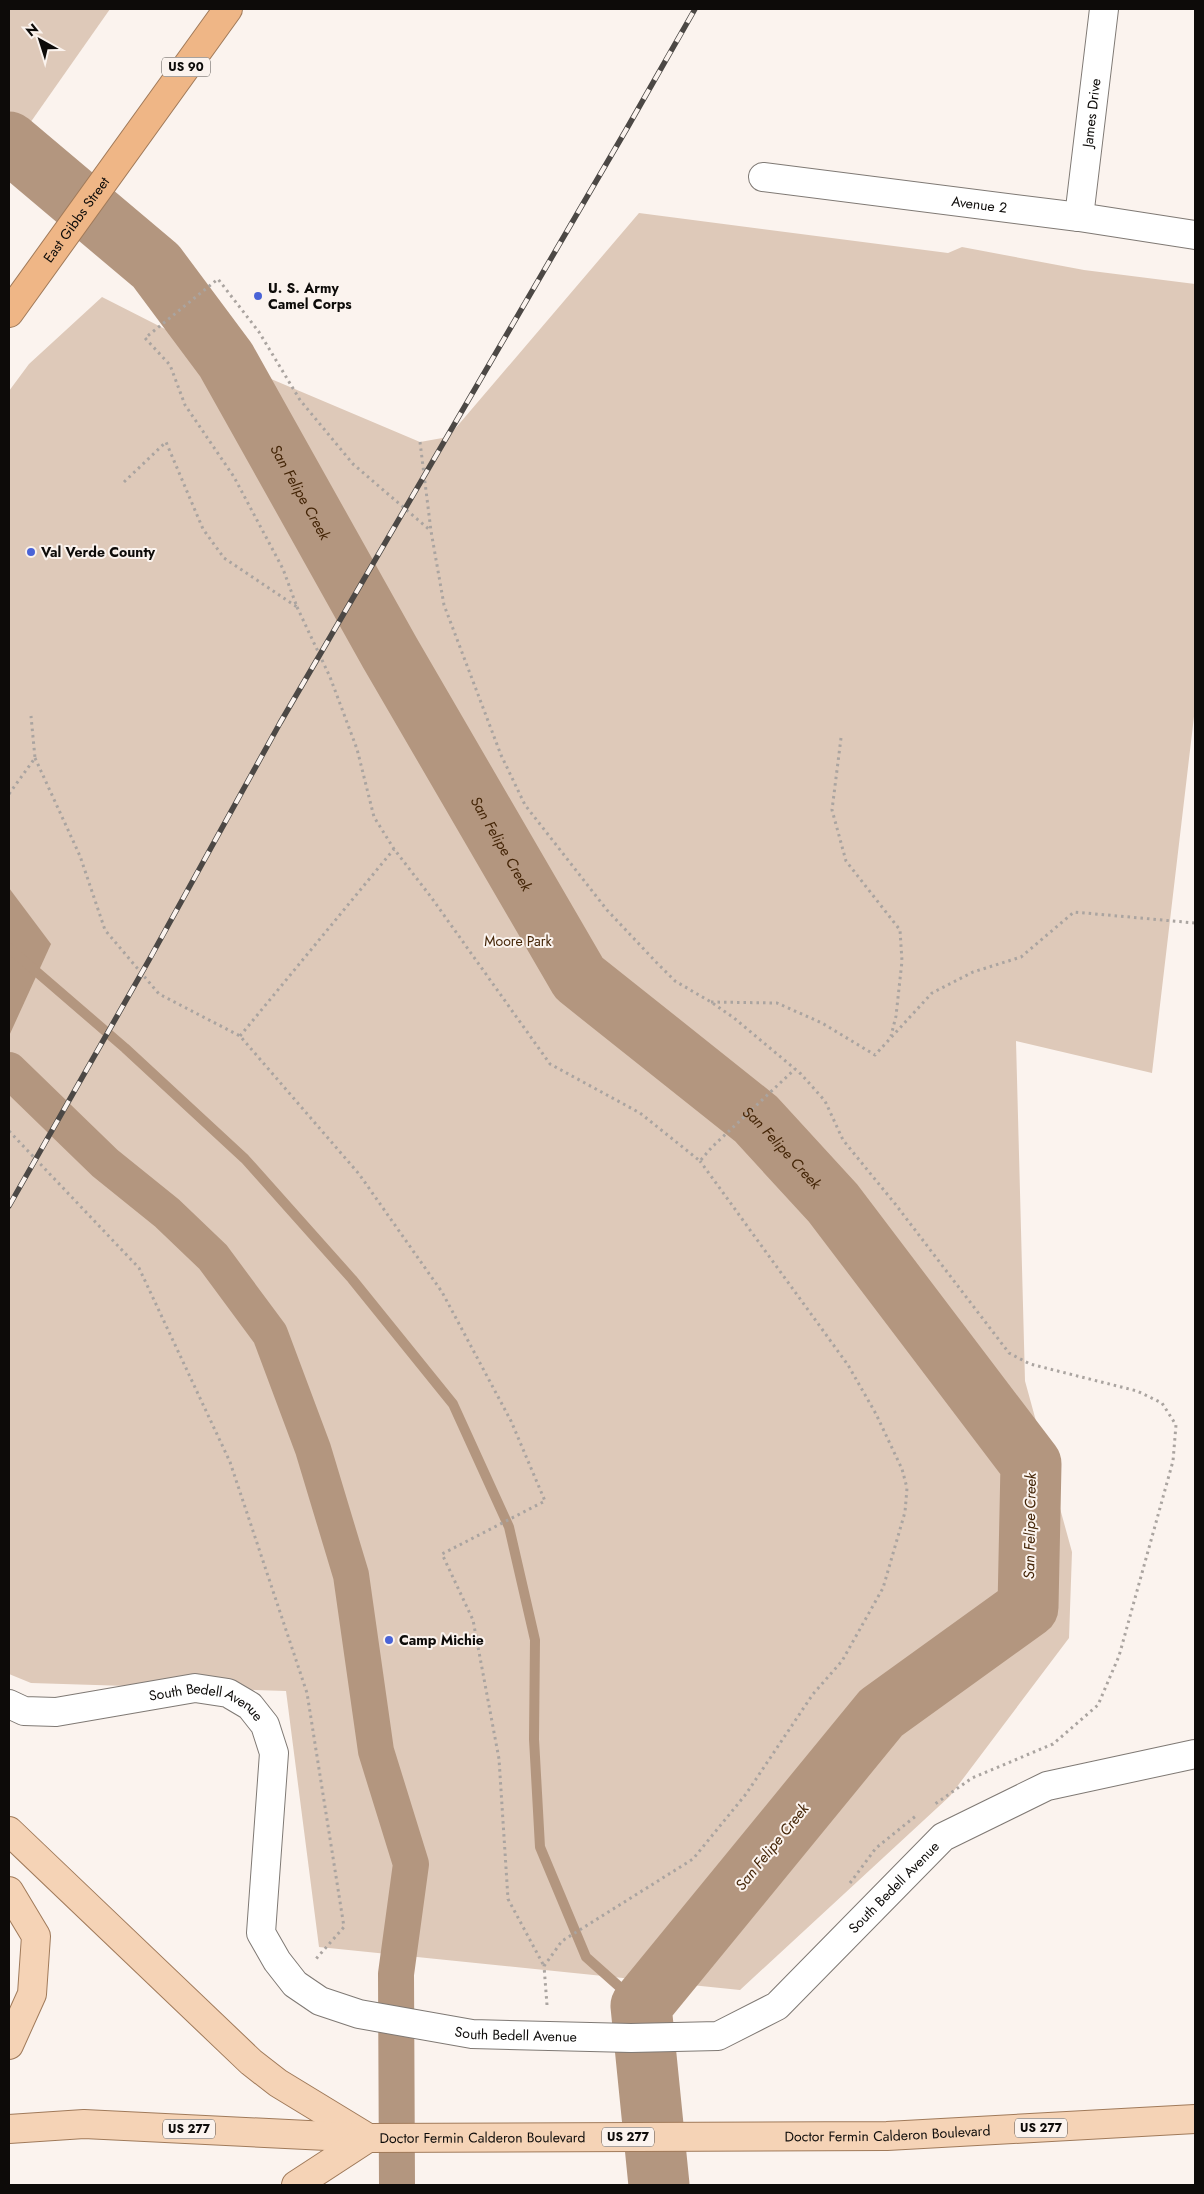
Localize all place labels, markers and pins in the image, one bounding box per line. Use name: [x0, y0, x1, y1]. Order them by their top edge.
place label: U. S. Army Camel Corps: [268, 278, 352, 314]
marker: U. S. Army Camel Corps: [252, 290, 264, 302]
place label: Val Verde County: [40, 542, 156, 562]
marker: Val Verde County: [25, 546, 37, 558]
place label: Camp Michie: [399, 1630, 484, 1650]
marker: Camp Michie: [383, 1634, 395, 1646]

